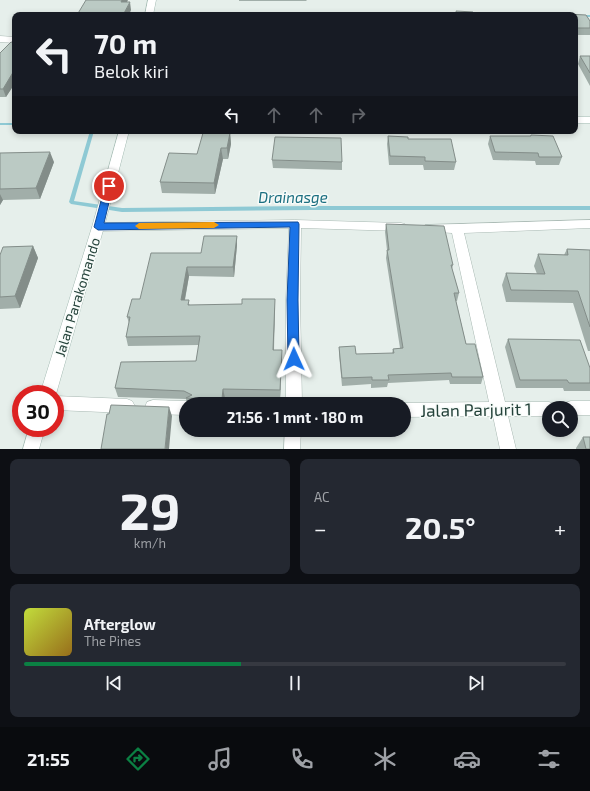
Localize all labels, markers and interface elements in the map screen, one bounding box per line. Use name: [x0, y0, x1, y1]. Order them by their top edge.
text: 70 m: [94, 26, 157, 60]
icon: left: [28, 28, 80, 80]
text: Belok kiri: [94, 60, 169, 82]
icon: left: [221, 104, 243, 126]
icon: ahead: [263, 104, 285, 126]
icon: ahead: [305, 104, 327, 126]
icon: right: [347, 104, 369, 126]
pin: [92, 169, 126, 203]
icon: arrive: [98, 175, 120, 197]
water label: Drainasge: [258, 188, 328, 206]
street label: Jalan Parakomando: [51, 235, 103, 359]
position arrow: [273, 338, 315, 380]
speed limit sign: 30: [12, 385, 64, 437]
street label: Jalan Parjurit 1: [420, 398, 532, 421]
map controls: [542, 401, 578, 437]
button: search: [542, 401, 578, 437]
text: 21:56 · 1 mnt · 180 m: [227, 408, 363, 426]
text: 29: [120, 478, 180, 540]
text: AC: [314, 489, 329, 505]
text: 20.5°: [405, 509, 476, 545]
text: −: [314, 515, 327, 541]
text: +: [554, 515, 566, 541]
text: km/h: [134, 535, 166, 551]
text: Afterglow: [84, 615, 156, 633]
text: The Pines: [84, 633, 141, 649]
icon: previous: [103, 672, 125, 694]
icon: pause: [284, 672, 306, 694]
icon: next: [465, 672, 487, 694]
icon: directions: [124, 745, 152, 773]
icon: music: [206, 745, 234, 773]
icon: phone: [288, 745, 316, 773]
icon: climate: [371, 745, 399, 773]
icon: car: [453, 745, 481, 773]
icon: filters: [535, 745, 563, 773]
text: 21:55: [27, 748, 70, 770]

